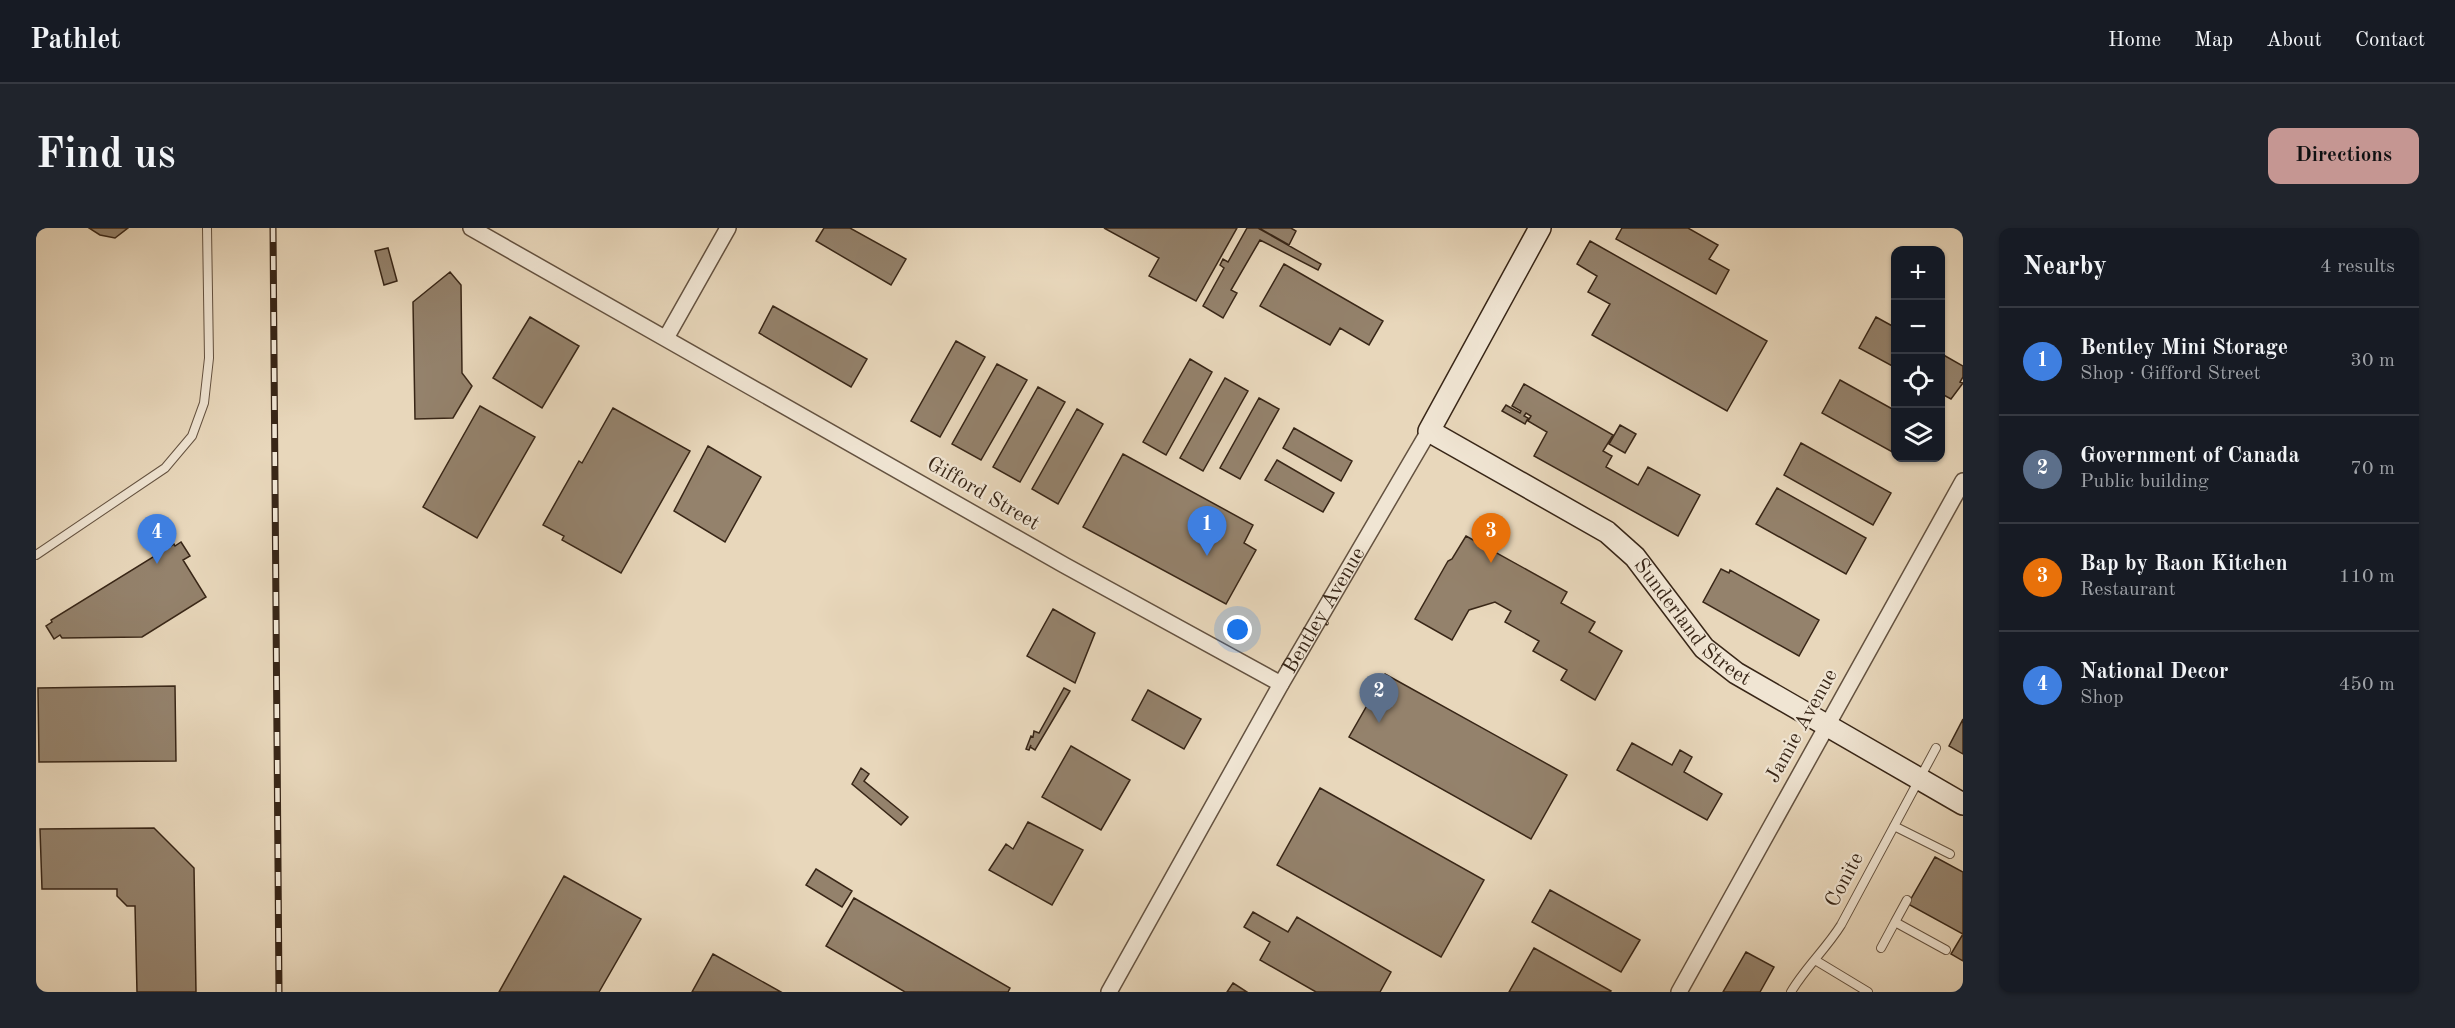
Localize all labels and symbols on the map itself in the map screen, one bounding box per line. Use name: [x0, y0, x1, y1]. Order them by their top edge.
street label: Gifford Street: [923, 453, 1043, 535]
pin: 1: [1188, 506, 1226, 556]
pin: 4: [138, 514, 176, 564]
pin: 3: [1472, 514, 1510, 563]
street label: Bentley Avenue: [1279, 544, 1369, 677]
street label: Sunderland Street: [1630, 555, 1754, 690]
your location: [1223, 615, 1252, 644]
street label: Jamie Avenue: [1762, 666, 1842, 786]
pin: 2: [1360, 674, 1398, 723]
street label: Conite: [1822, 849, 1868, 911]

